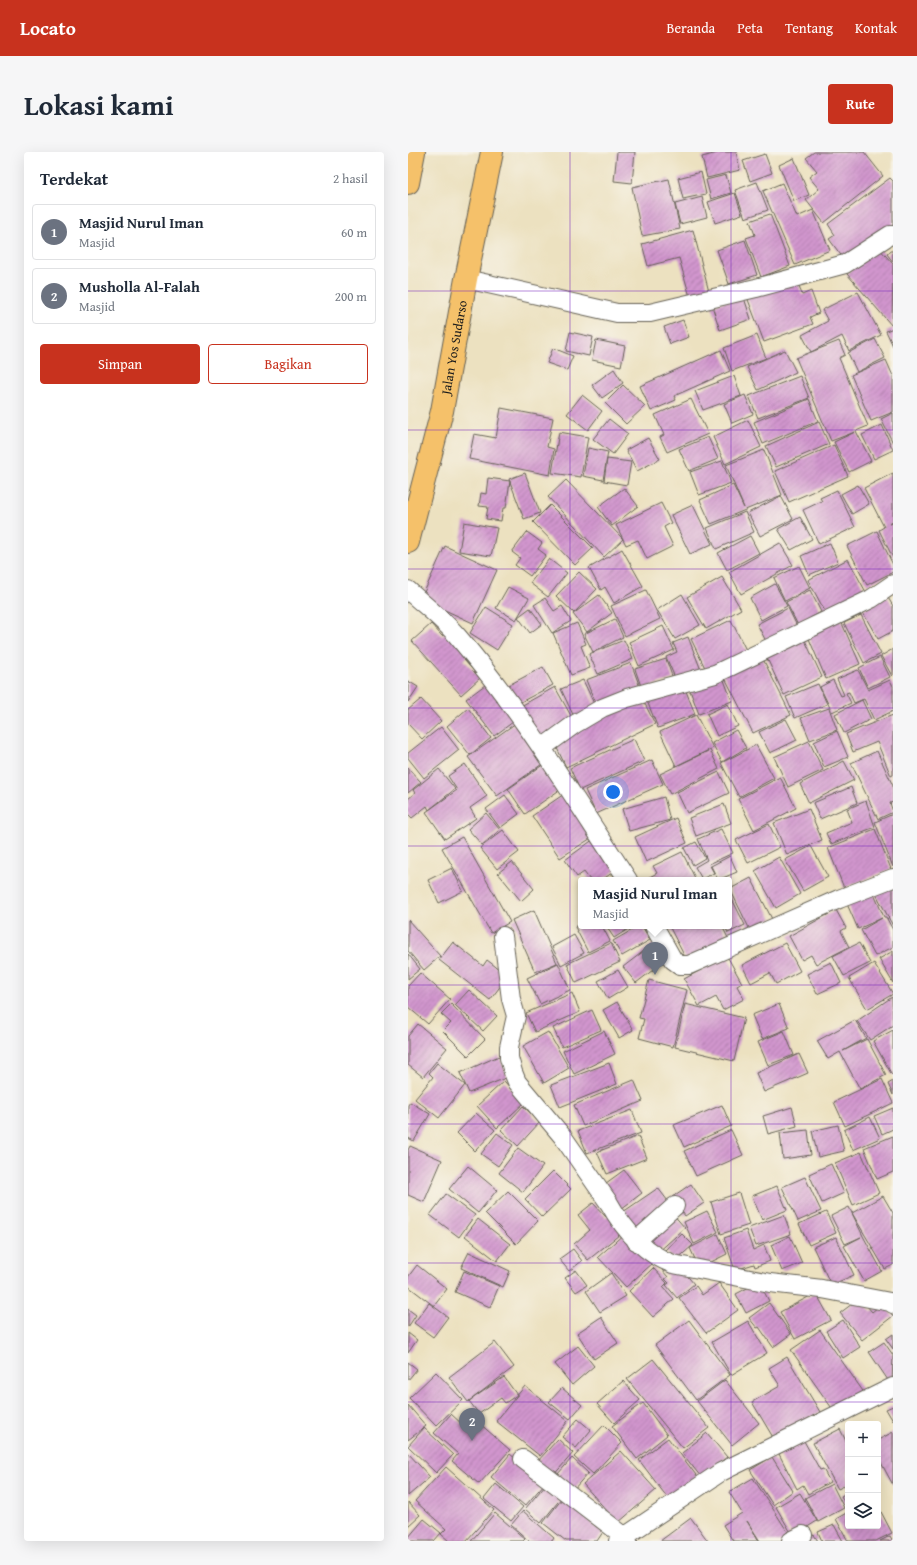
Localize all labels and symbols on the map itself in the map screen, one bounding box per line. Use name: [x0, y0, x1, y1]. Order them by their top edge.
street label: Jalan Yos Sudarso: [436, 298, 472, 398]
your location: [603, 782, 623, 802]
pin: 1: [642, 942, 668, 975]
pin: 2: [459, 1408, 485, 1441]

